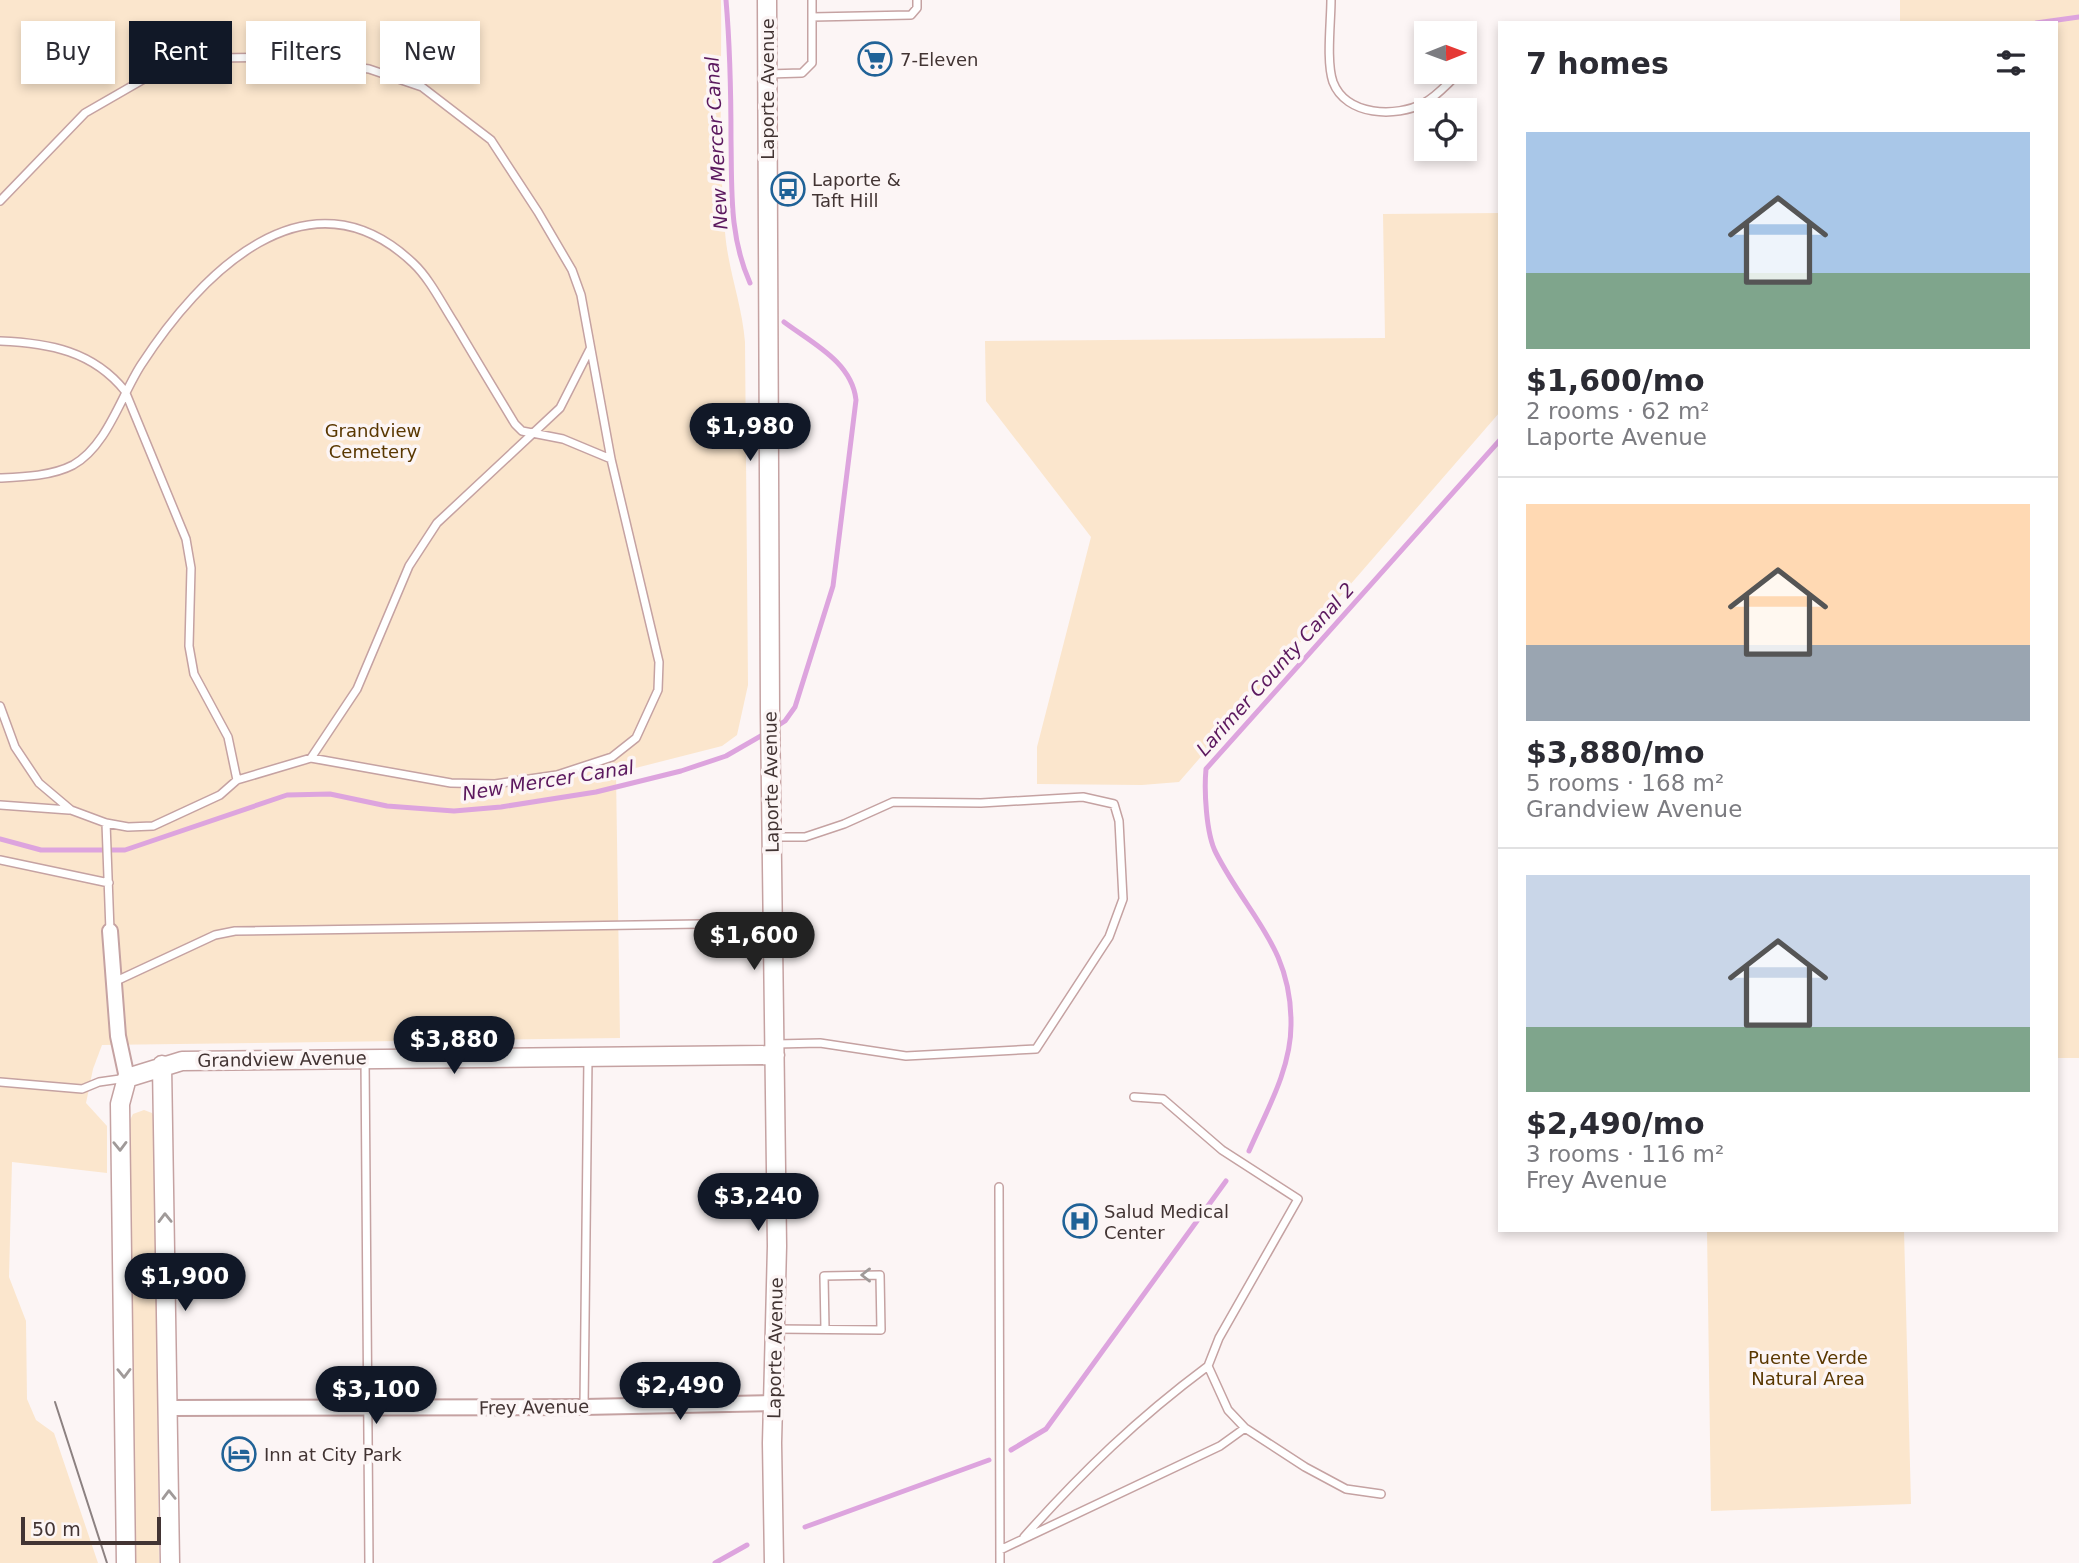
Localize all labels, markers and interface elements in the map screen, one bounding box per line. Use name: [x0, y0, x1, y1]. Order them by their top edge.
street label: Laporte Avenue: [757, 18, 778, 160]
chip: Buy: [21, 21, 115, 84]
chip: Rent: [129, 21, 232, 84]
chip: Filters: [246, 21, 366, 84]
chip: New: [380, 21, 480, 84]
north arrow: [1414, 21, 1477, 84]
map controls: [1414, 21, 1477, 161]
supermarket icon: 7-Eleven: [856, 40, 894, 78]
icon: filters: [1992, 44, 2030, 82]
text: 7 homes: [1526, 46, 1669, 81]
place label: 7-Eleven: [900, 49, 979, 70]
water label: New Mercer Canal: [700, 55, 732, 230]
button: locate: [1414, 98, 1477, 161]
place label: Laporte & Taft Hill: [811, 169, 901, 211]
bus stop icon: Laporte & Taft Hill: [769, 170, 807, 208]
icon: home: [1715, 177, 1841, 303]
text: $1,600/mo: [1526, 363, 1705, 398]
text: 2 rooms · 62 m²: [1526, 398, 1710, 424]
pin: $1,980: [693, 404, 807, 463]
text: $1,980: [706, 413, 794, 439]
park label: Grandview Cemetery: [325, 420, 421, 462]
text: Laporte Avenue: [1526, 424, 1707, 450]
icon: home: [1715, 549, 1841, 675]
water label: Larimer County Canal 2: [1192, 578, 1358, 760]
street label: Laporte Avenue: [759, 711, 783, 853]
text: $3,880/mo: [1526, 735, 1705, 770]
water label: New Mercer Canal: [461, 755, 636, 804]
text: 5 rooms · 168 m²: [1526, 770, 1724, 796]
text: Grandview Avenue: [1526, 796, 1742, 822]
pin: $1,600: [697, 912, 811, 972]
icon: home: [1715, 920, 1841, 1046]
text: $1,600: [710, 922, 798, 948]
pin: $3,880: [397, 1016, 511, 1076]
text: $3,880: [410, 1026, 498, 1052]
street label: Grandview Avenue: [197, 1047, 367, 1071]
text: $2,490/mo: [1526, 1106, 1705, 1141]
one-way arrow: [112, 1141, 128, 1151]
text: 3 rooms · 116 m²: [1526, 1141, 1724, 1167]
text: Frey Avenue: [1526, 1167, 1667, 1193]
pin: $3,240: [701, 1174, 815, 1233]
text: $3,240: [714, 1183, 802, 1209]
place label: Salud Medical Center: [1104, 1201, 1229, 1243]
hospital icon: Salud Medical Center: [1061, 1202, 1099, 1240]
one-way arrow: [157, 1213, 173, 1223]
pin: $1,900: [128, 1254, 242, 1313]
text: $1,900: [141, 1263, 229, 1289]
one-way arrow: [860, 1267, 871, 1283]
street label: Laporte Avenue: [763, 1277, 787, 1419]
park label: Puente Verde Natural Area: [1748, 1347, 1868, 1389]
pin: $2,490: [623, 1362, 737, 1422]
pin: $3,100: [319, 1366, 433, 1426]
one-way arrow: [116, 1368, 132, 1379]
text: $2,490: [636, 1372, 724, 1398]
text: $3,100: [332, 1376, 420, 1402]
street label: Frey Avenue: [479, 1396, 589, 1418]
hotel icon: Inn at City Park: [220, 1435, 258, 1473]
place label: Inn at City Park: [264, 1444, 402, 1465]
one-way arrow: [161, 1489, 177, 1500]
scale bar: [21, 1514, 161, 1546]
text: 50 m: [32, 1518, 81, 1540]

